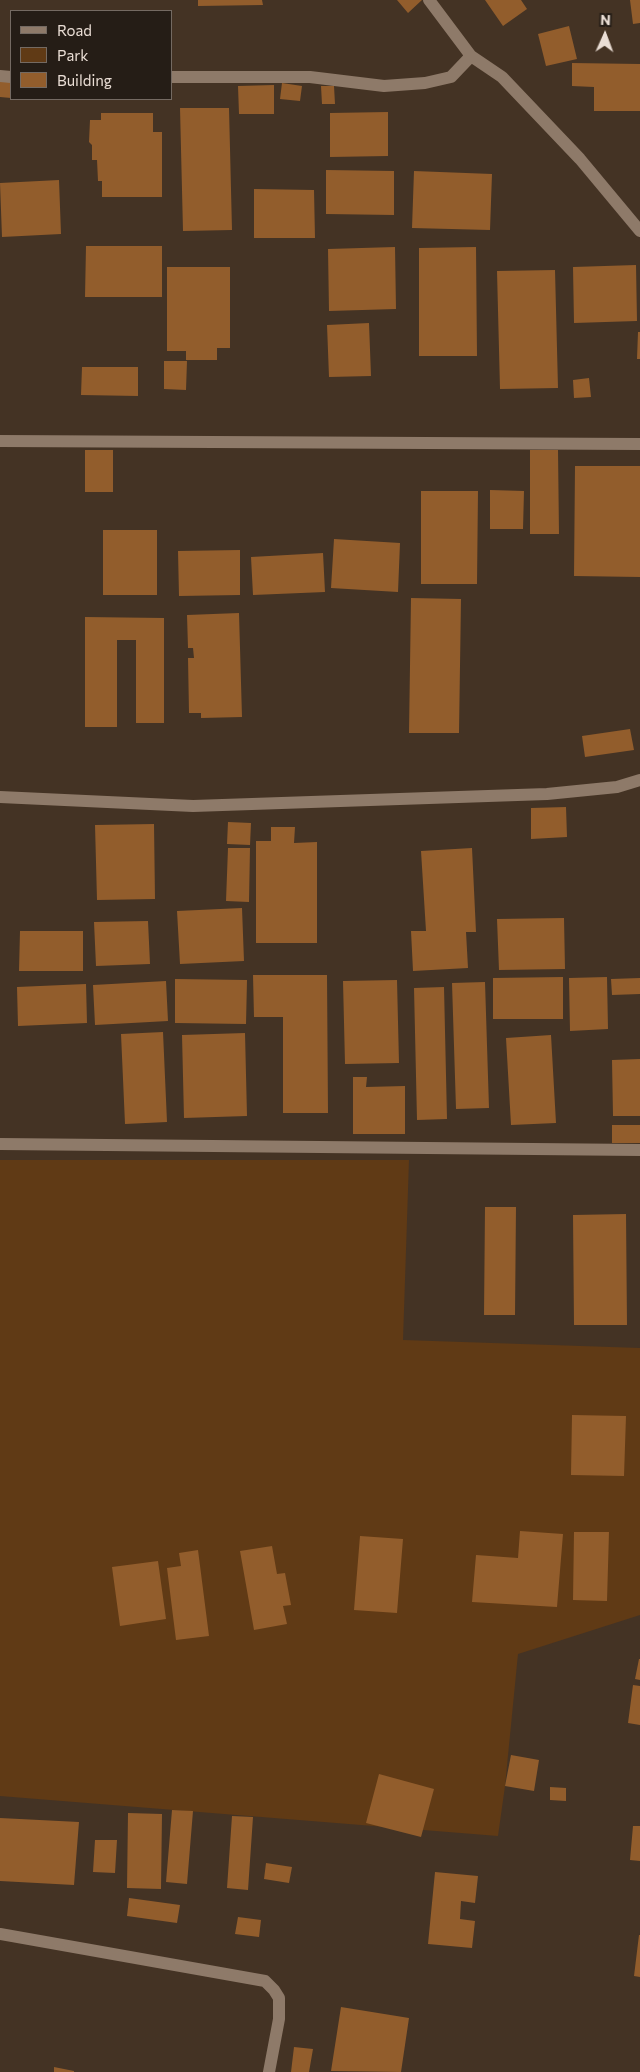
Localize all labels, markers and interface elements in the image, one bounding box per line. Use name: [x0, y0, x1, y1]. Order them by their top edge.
legend: [10, 10, 172, 100]
north arrow: [580, 10, 630, 60]
text: N: [600, 11, 611, 28]
text: Road: [57, 21, 92, 39]
text: Park: [57, 46, 88, 64]
text: Building: [57, 71, 112, 89]

